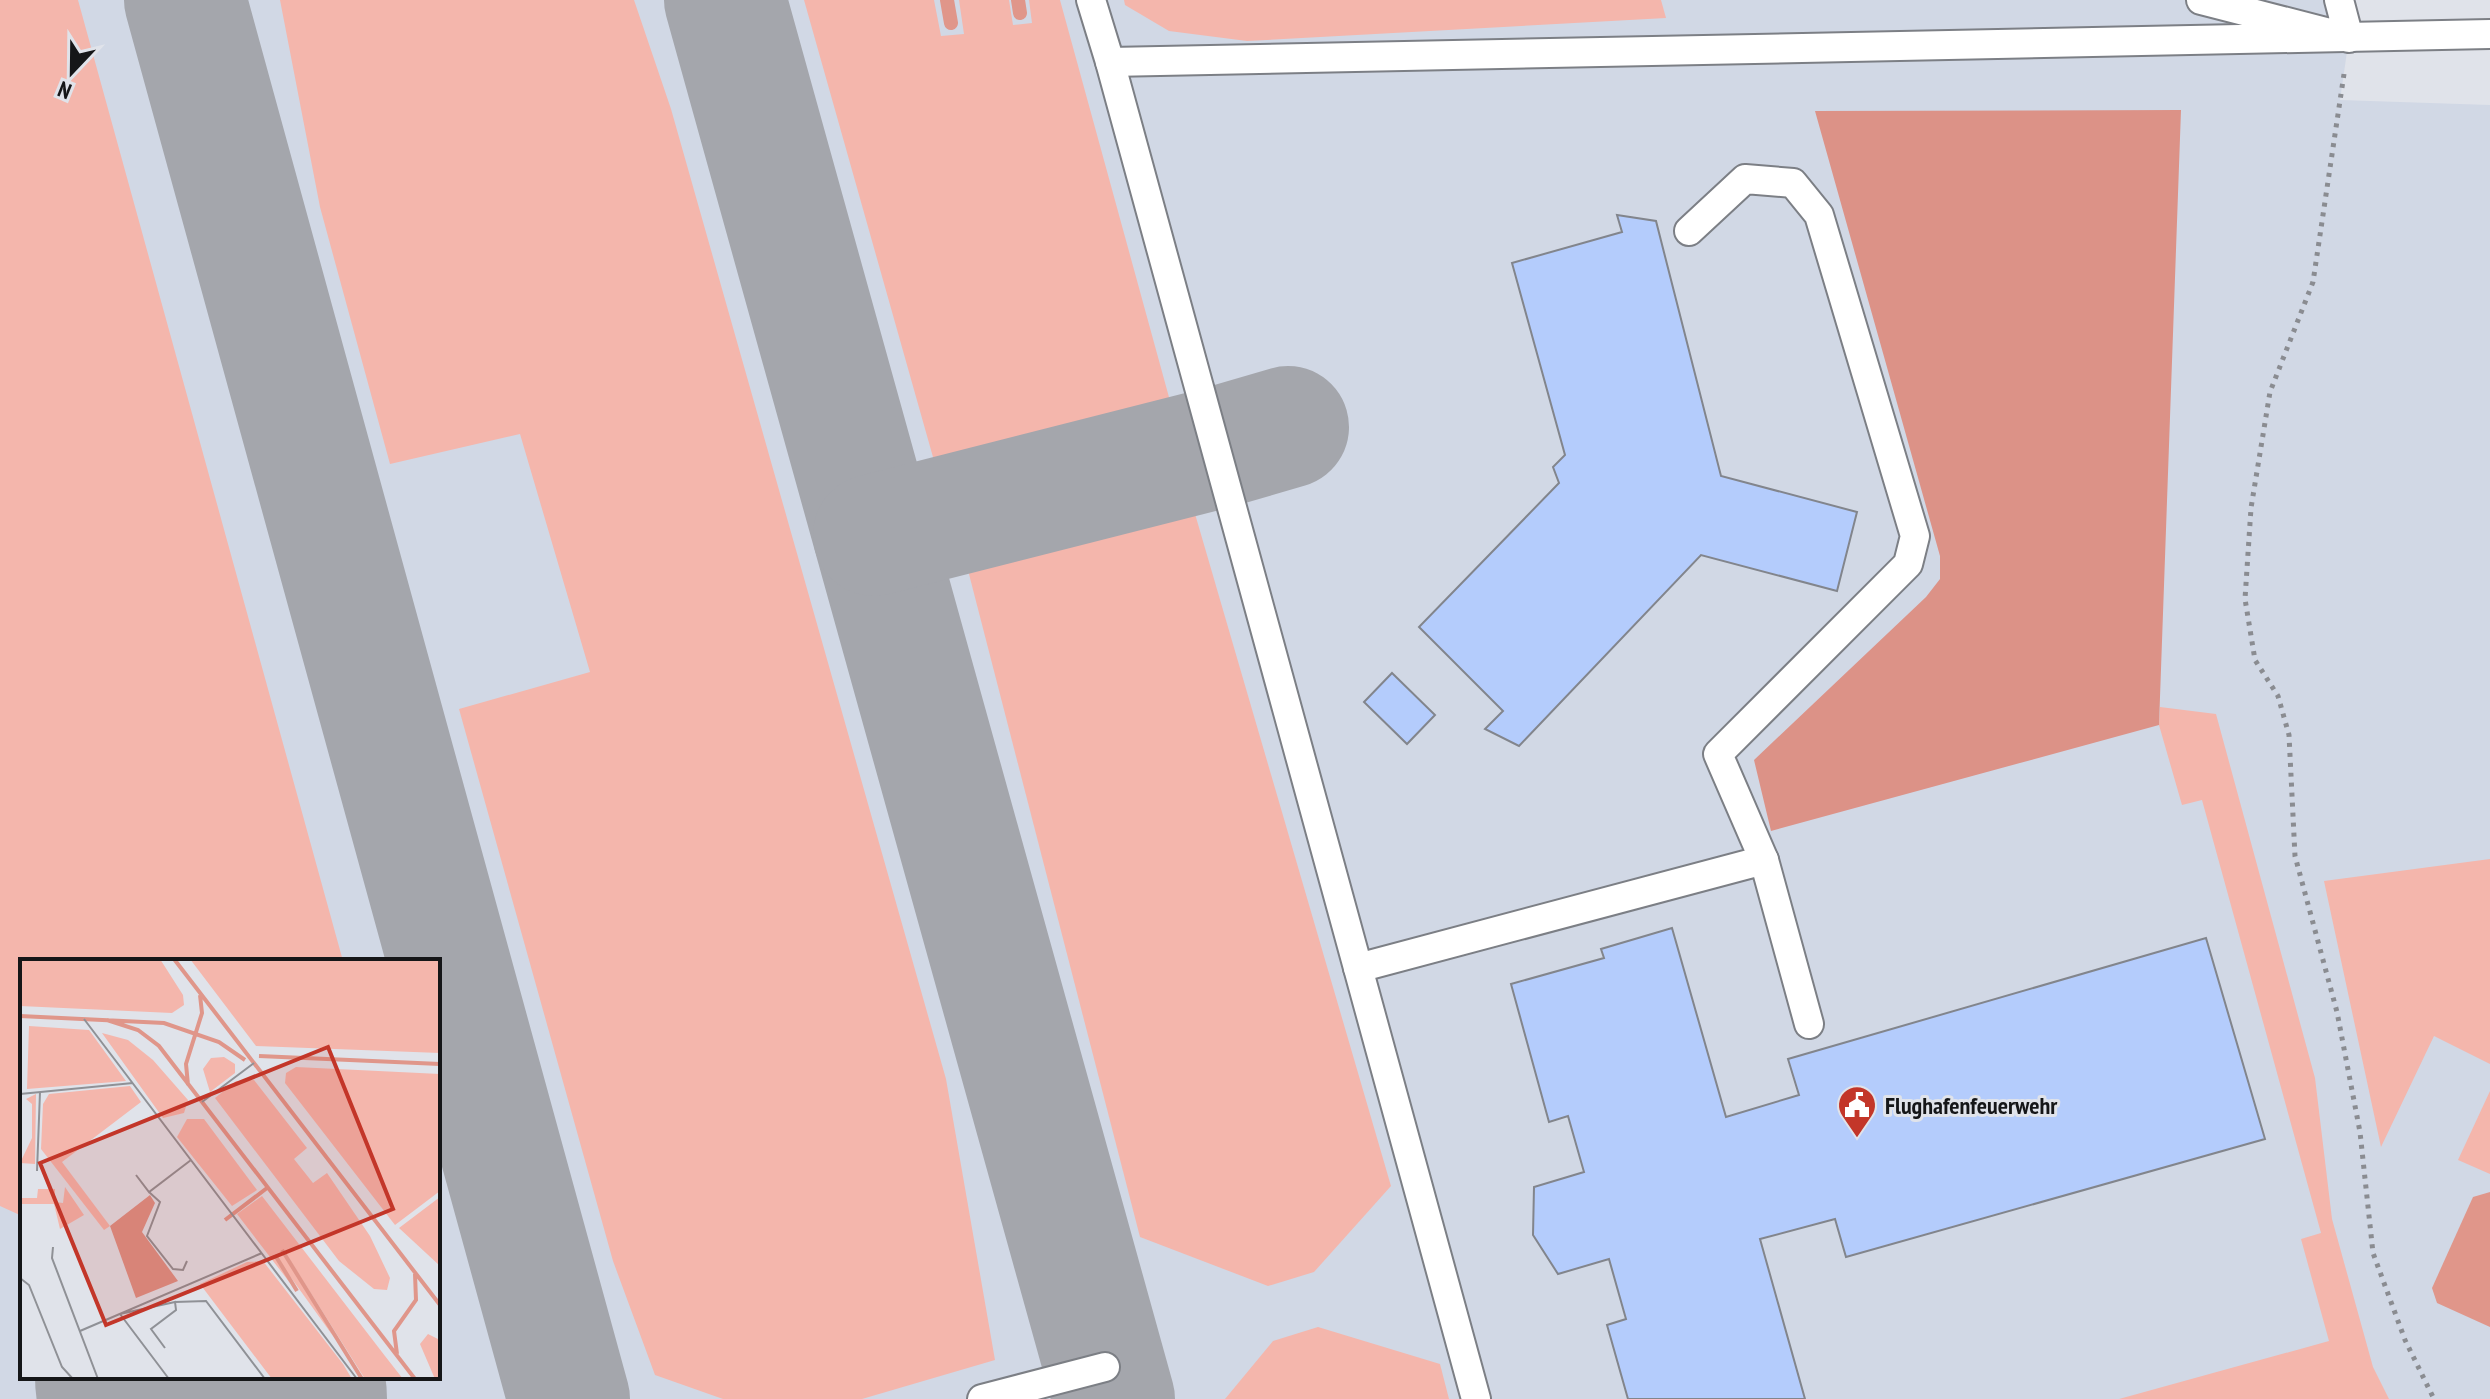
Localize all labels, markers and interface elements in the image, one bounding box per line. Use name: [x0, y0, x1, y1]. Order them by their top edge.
north arrow: [32, 32, 112, 112]
text: N: [54, 75, 75, 106]
inset map: [20, 959, 440, 1379]
public building icon: Flughafenfeuerwehr: [1836, 1084, 1878, 1139]
place label: Flughafenfeuerwehr: [1885, 1090, 2058, 1121]

